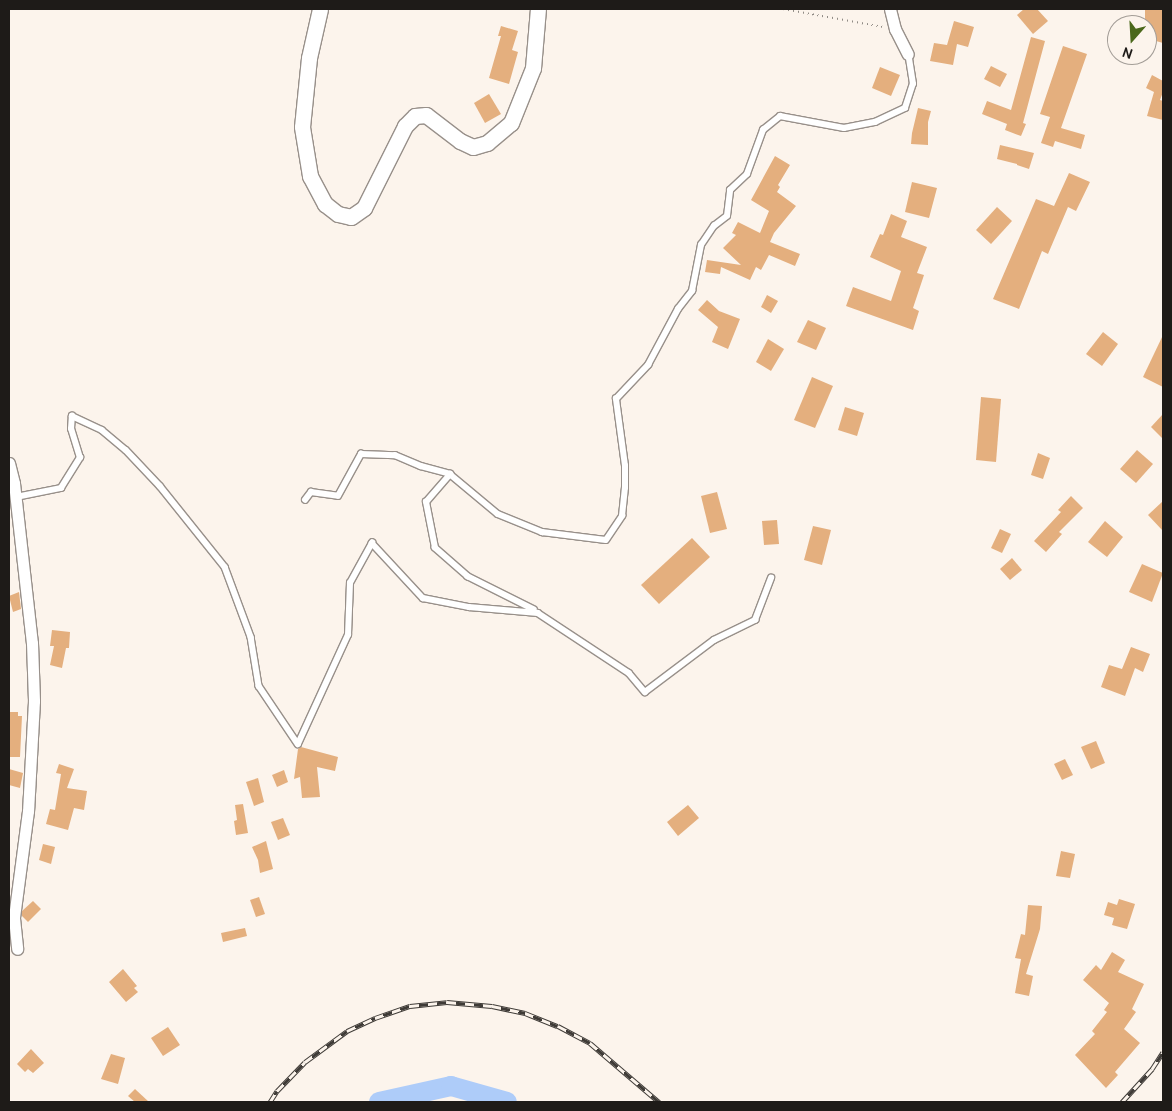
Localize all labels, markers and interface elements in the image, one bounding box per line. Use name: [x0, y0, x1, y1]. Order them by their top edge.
north arrow: [1107, 15, 1157, 65]
text: N: [1120, 43, 1135, 63]

